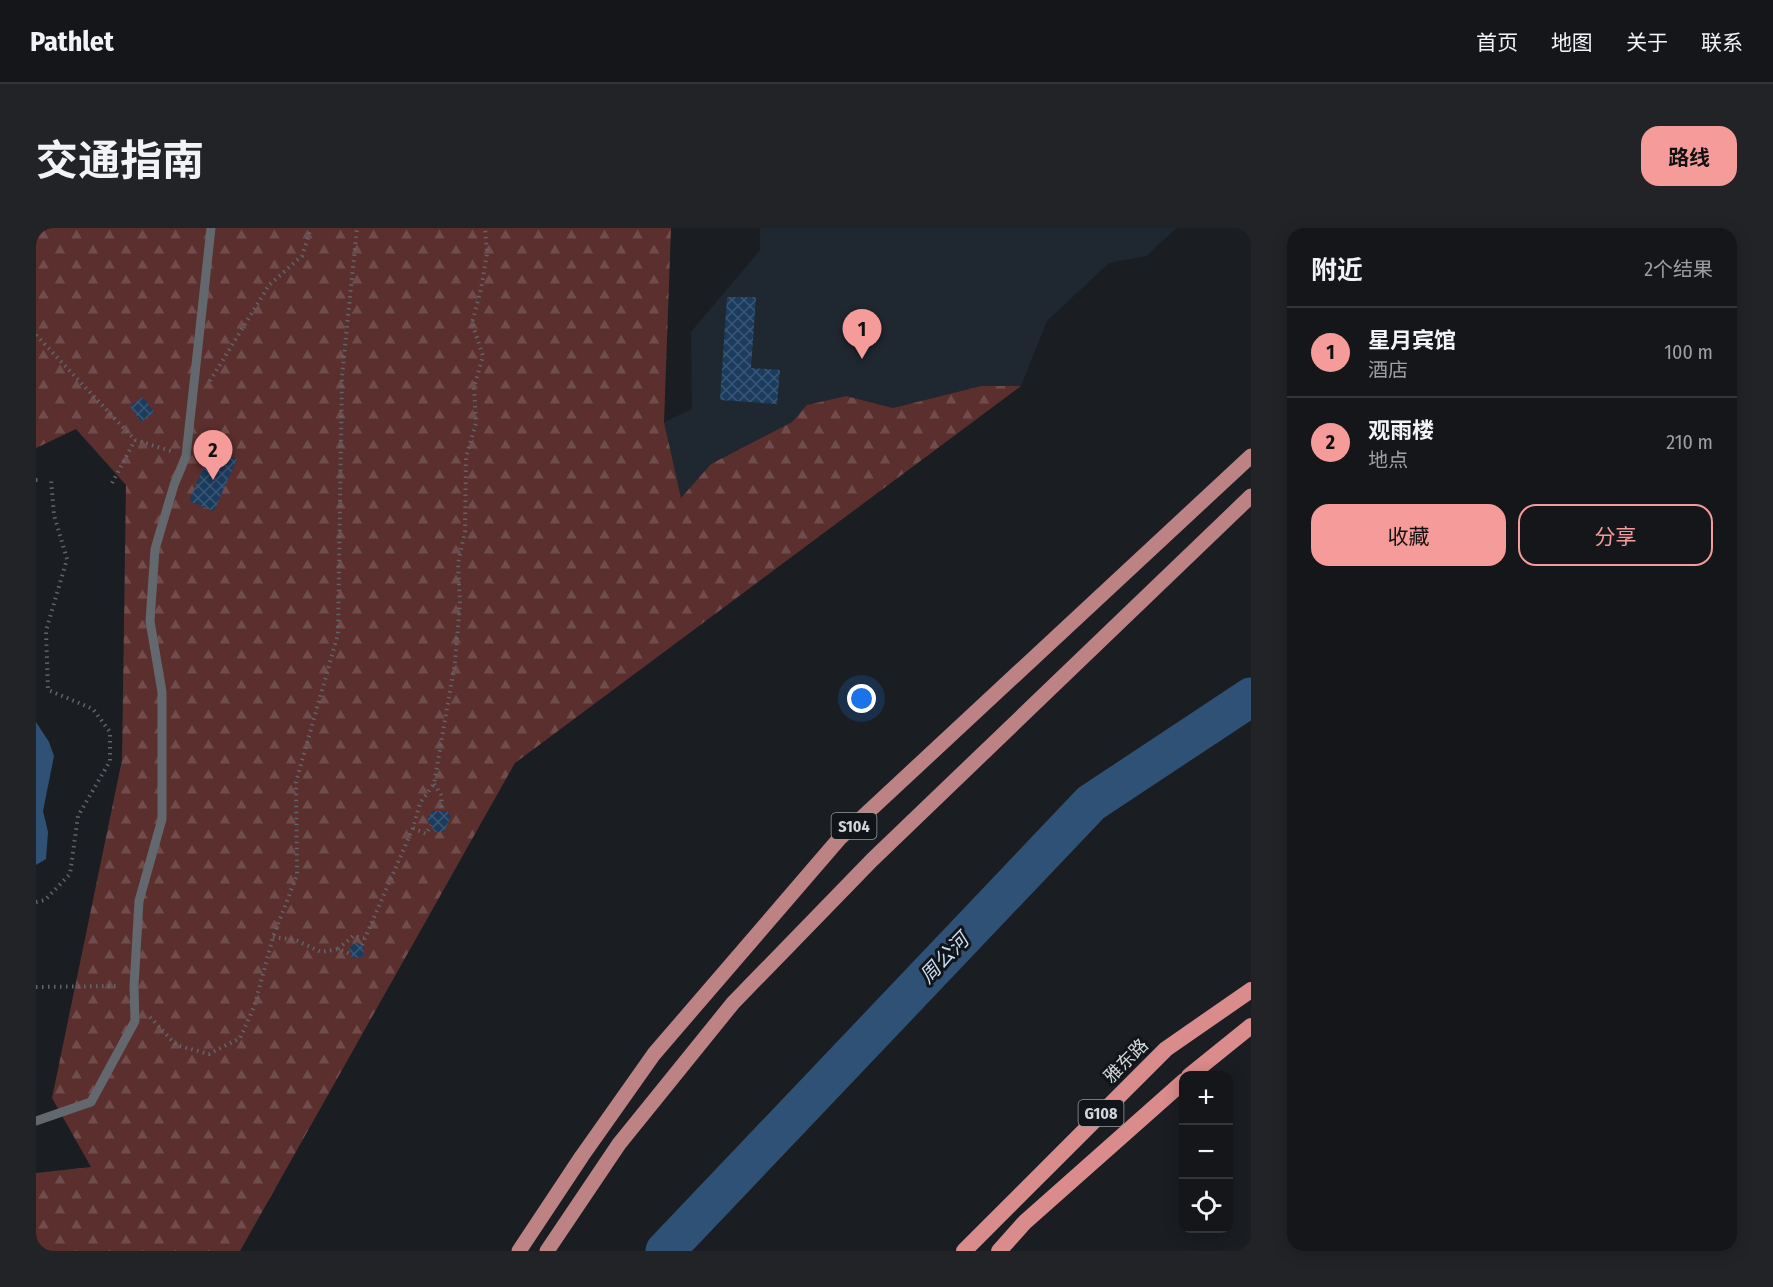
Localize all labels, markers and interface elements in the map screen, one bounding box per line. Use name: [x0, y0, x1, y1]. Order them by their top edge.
text: Pathlet: [30, 25, 114, 58]
text: 首页: [1476, 30, 1518, 56]
text: 地图: [1551, 30, 1593, 56]
text: 关于: [1626, 30, 1668, 56]
text: 联系: [1701, 30, 1743, 56]
button: 路线: [1641, 126, 1737, 186]
text: 交通指南: [36, 136, 204, 186]
text: 附近: [1311, 255, 1363, 286]
text: 2个结果: [1644, 257, 1713, 281]
pin: 1: [842, 310, 882, 359]
text: 星月宾馆: [1368, 327, 1456, 354]
text: 1: [1326, 340, 1335, 364]
text: 100 m: [1664, 340, 1713, 364]
text: 酒店: [1368, 358, 1408, 382]
text: 观雨楼: [1368, 417, 1434, 444]
pin: 2: [194, 430, 232, 480]
text: 2: [1326, 430, 1335, 454]
text: 210 m: [1666, 430, 1713, 454]
text: 地点: [1368, 448, 1408, 472]
button: 收藏: [1311, 504, 1506, 566]
button: 分享: [1518, 504, 1713, 566]
your location: [847, 684, 876, 713]
road number: S104: [832, 813, 876, 839]
water label: 周公河: [915, 925, 976, 988]
street label: 雅东路: [1099, 1034, 1153, 1088]
map controls: [1179, 1071, 1233, 1233]
button: +: [1179, 1071, 1233, 1125]
road number: G108: [1078, 1100, 1124, 1126]
button: −: [1179, 1125, 1233, 1179]
button: locate: [1179, 1179, 1233, 1233]

